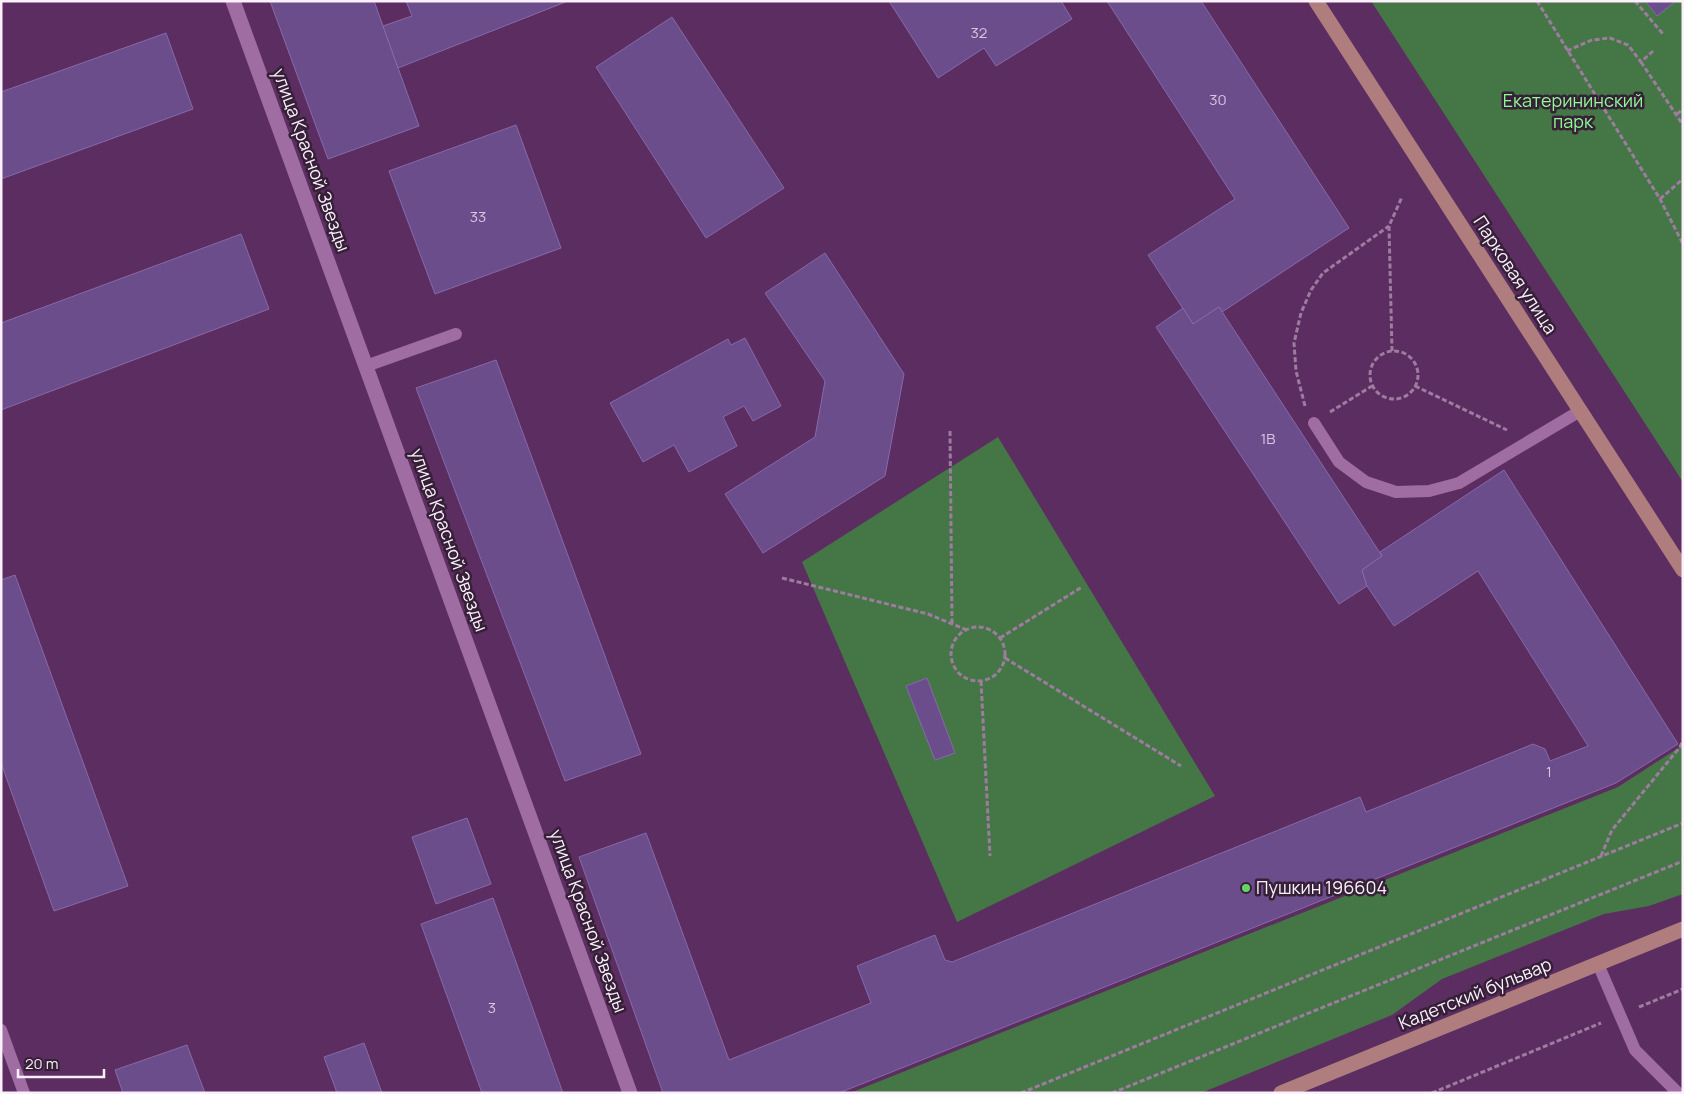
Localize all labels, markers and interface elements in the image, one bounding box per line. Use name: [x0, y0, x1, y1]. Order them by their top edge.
house number: 32: [971, 22, 987, 43]
street label: улица Красной Звезды: [268, 65, 356, 255]
park label: Екатерининский парк: [1503, 88, 1643, 133]
house number: 30: [1209, 89, 1227, 110]
house number: 33: [470, 206, 486, 227]
street label: Парковая улица: [1469, 211, 1563, 338]
house number: 1В: [1260, 428, 1276, 449]
street label: улица Красной Звезды: [406, 445, 494, 635]
house number: 1: [1546, 761, 1552, 782]
street label: улица Красной Звезды: [545, 826, 633, 1016]
place label: Пушкин 196604: [1256, 875, 1387, 899]
marker: Пушкин 196604: [1240, 882, 1252, 894]
street label: Кадетский бульвар: [1395, 951, 1555, 1035]
house number: 3: [488, 997, 496, 1018]
scale bar: [18, 1046, 104, 1078]
text: 20 m: [25, 1053, 58, 1074]

